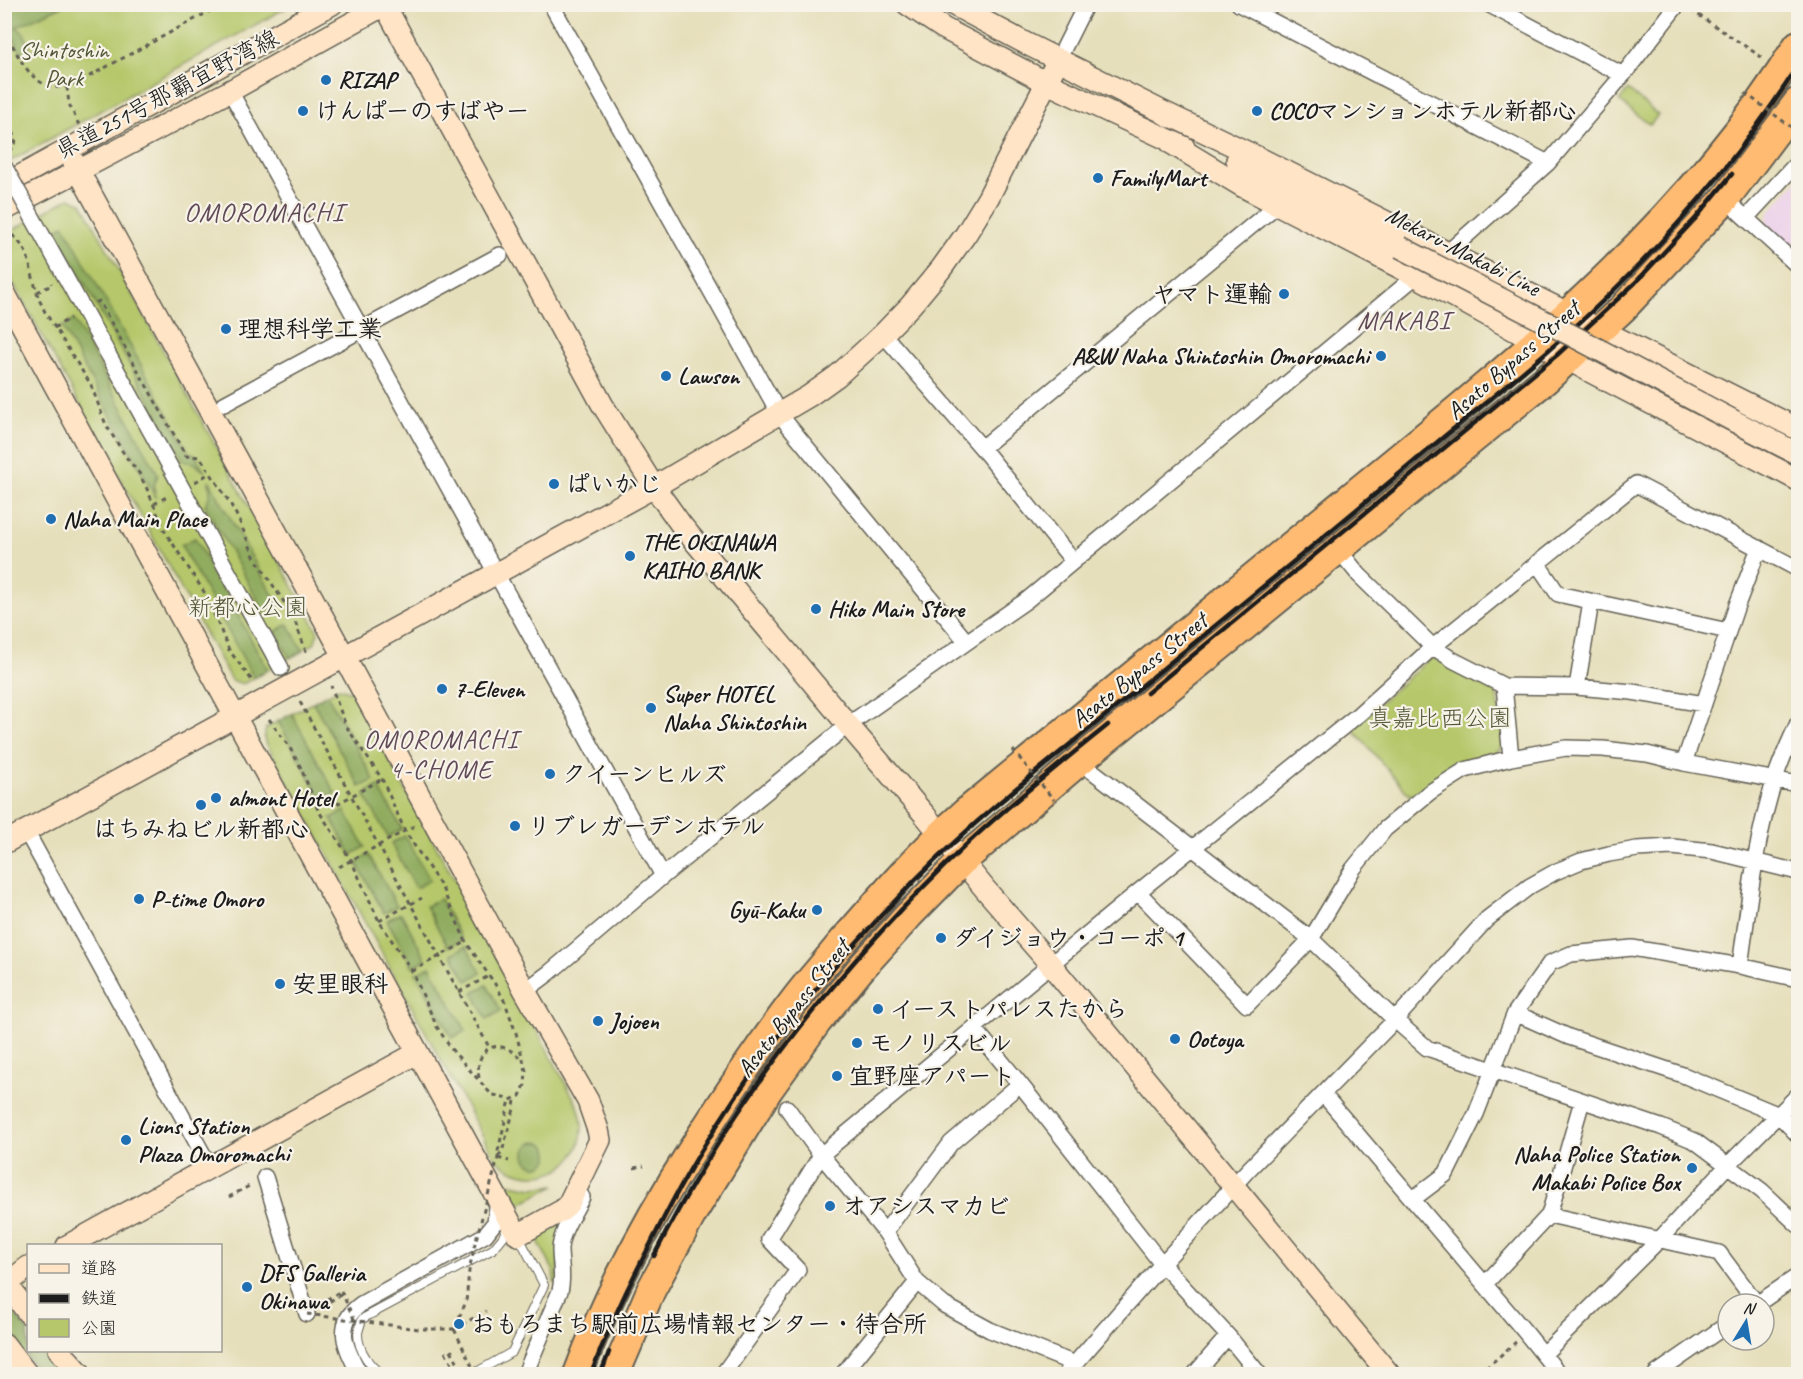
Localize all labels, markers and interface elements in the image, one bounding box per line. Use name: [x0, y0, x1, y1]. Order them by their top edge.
street label: 県道251号那覇宜野湾線: [50, 22, 284, 166]
park label: Shintoshin Park: [19, 35, 110, 93]
place label: RIZAP: [338, 65, 399, 95]
marker: RIZAP: [319, 73, 333, 87]
place label: けんぱーのすばやー: [315, 96, 530, 126]
place label: COCOマンションホテル新都心: [1269, 96, 1576, 126]
marker: けんぱーのすばやー: [296, 104, 310, 118]
marker: COCOマンションホテル新都心: [1250, 104, 1264, 118]
place label: FamilyMart: [1110, 163, 1209, 193]
marker: FamilyMart: [1091, 171, 1105, 185]
district label: OMOROMACHI: [184, 195, 349, 229]
street label: Mekaru-Makabi Line: [1381, 199, 1547, 304]
place label: ヤマト運輸: [1152, 279, 1272, 309]
marker: ヤマト運輸: [1277, 287, 1291, 301]
street label: Asato Bypass Street: [1440, 292, 1588, 426]
district label: MAKABI: [1357, 303, 1455, 337]
place label: 理想科学工業: [238, 314, 382, 344]
marker: 理想科学工業: [219, 322, 233, 336]
place label: A&W Naha Shintoshin Omoromachi: [1072, 341, 1372, 371]
marker: A&W Naha Shintoshin Omoromachi: [1374, 349, 1388, 363]
place label: Lawson: [678, 361, 741, 391]
marker: Lawson: [659, 369, 673, 383]
place label: ぱいかじ: [566, 469, 662, 499]
marker: ぱいかじ: [547, 477, 561, 491]
place label: Naha Main Place: [63, 504, 209, 534]
marker: Naha Main Place: [44, 512, 58, 526]
place label: THE OKINAWA KAIHO BANK: [642, 527, 777, 585]
marker: THE OKINAWA KAIHO BANK: [623, 549, 637, 563]
park label: 新都心公園: [188, 592, 308, 622]
place label: Hiko Main Store: [828, 594, 966, 624]
marker: Hiko Main Store: [809, 602, 823, 616]
street label: Asato Bypass Street: [1065, 604, 1216, 734]
place label: 7-Eleven: [454, 674, 527, 704]
place label: Super HOTEL Naha Shintoshin: [663, 679, 807, 737]
marker: 7-Eleven: [435, 682, 449, 696]
marker: Super HOTEL Naha Shintoshin: [644, 701, 658, 715]
park label: 真嘉比西公園: [1368, 703, 1512, 733]
district label: OMOROMACHI 4-CHOME: [364, 723, 522, 786]
place label: クイーンヒルズ: [562, 759, 726, 789]
marker: クイーンヒルズ: [543, 767, 557, 781]
place label: almont Hotel: [228, 783, 339, 813]
marker: almont Hotel: [209, 791, 223, 805]
marker: はちみねビル新都心: [194, 798, 208, 812]
place label: リブレガーデンホテル: [527, 811, 766, 841]
place label: はちみねビル新都心: [93, 814, 309, 844]
marker: リブレガーデンホテル: [508, 819, 522, 833]
place label: P-time Omoro: [151, 884, 265, 914]
marker: P-time Omoro: [132, 892, 146, 906]
place label: Gyū-Kaku: [728, 895, 807, 925]
marker: Gyū-Kaku: [810, 903, 824, 917]
place label: ダイジョウ・コーポ 1: [953, 923, 1186, 953]
street label: Asato Bypass Street: [730, 931, 858, 1083]
marker: ダイジョウ・コーポ 1: [934, 931, 948, 945]
place label: 安里眼科: [292, 969, 388, 999]
marker: 安里眼科: [273, 977, 287, 991]
place label: イーストパレスたから: [890, 994, 1129, 1024]
marker: イーストパレスたから: [871, 1002, 885, 1016]
place label: Jojoen: [608, 1006, 660, 1036]
marker: Jojoen: [591, 1014, 605, 1028]
place label: Ootoya: [1187, 1024, 1245, 1054]
place label: モノリスビル: [869, 1028, 1012, 1058]
marker: Ootoya: [1168, 1032, 1182, 1046]
marker: モノリスビル: [850, 1036, 864, 1050]
place label: 宜野座アパート: [849, 1061, 1016, 1091]
marker: 宜野座アパート: [830, 1069, 844, 1083]
place label: Lions Station Plaza Omoromachi: [138, 1111, 292, 1169]
marker: Lions Station Plaza Omoromachi: [119, 1133, 133, 1147]
place label: Naha Police Station Makabi Police Box: [1513, 1139, 1683, 1197]
marker: Naha Police Station Makabi Police Box: [1685, 1161, 1699, 1175]
place label: オアシスマカビ: [842, 1191, 1010, 1221]
marker: オアシスマカビ: [823, 1199, 837, 1213]
legend: [27, 1244, 222, 1352]
text: 道路: [81, 1257, 117, 1279]
place label: DFS Galleria Okinawa: [259, 1258, 367, 1316]
marker: DFS Galleria Okinawa: [240, 1280, 254, 1294]
text: 鉄道: [81, 1287, 117, 1309]
north arrow: [1716, 1292, 1776, 1352]
text: N: [1742, 1297, 1758, 1320]
place label: おもろまち駅前広場情報センター・待合所: [471, 1309, 927, 1339]
text: 公園: [81, 1317, 117, 1339]
marker: おもろまち駅前広場情報センター・待合所: [452, 1317, 466, 1331]

